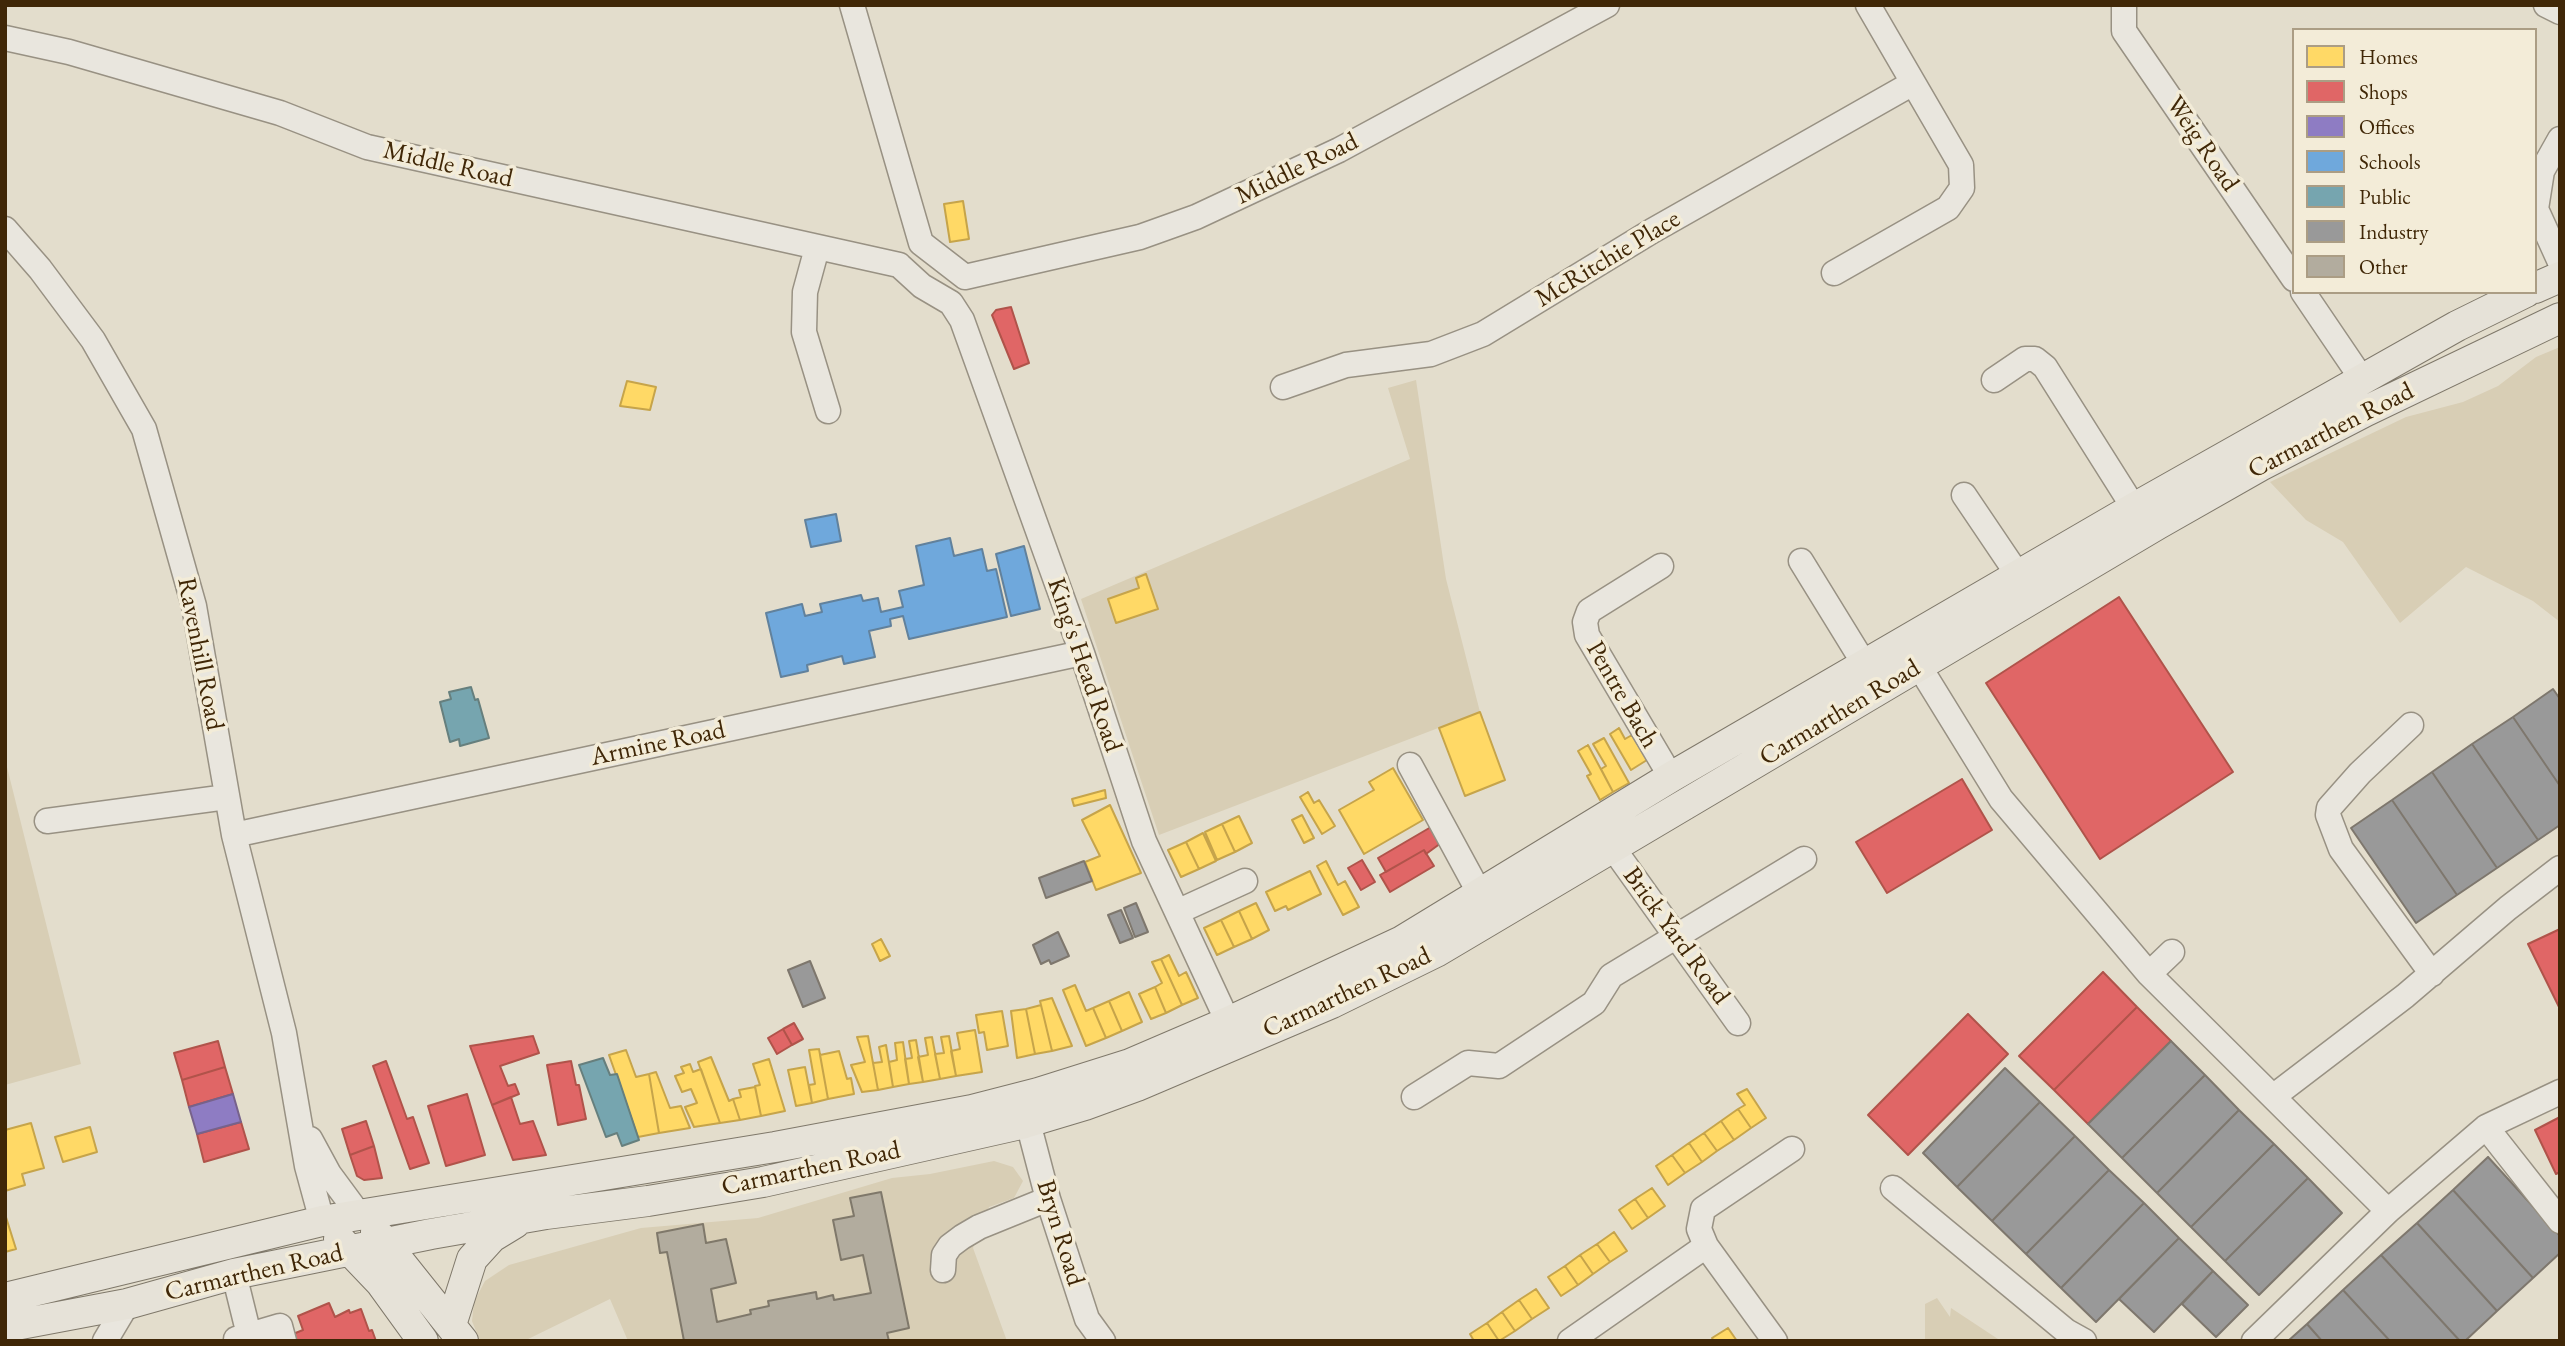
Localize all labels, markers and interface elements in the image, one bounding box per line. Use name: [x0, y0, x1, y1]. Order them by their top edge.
legend: [2292, 28, 2537, 294]
text: Homes: [2359, 43, 2418, 70]
text: Shops: [2359, 78, 2408, 105]
street label: Weig Road: [2159, 90, 2245, 198]
text: Offices: [2359, 113, 2414, 140]
street label: Middle Road: [1231, 126, 1363, 212]
street label: Middle Road: [380, 135, 516, 195]
text: Schools: [2359, 148, 2420, 175]
text: Public: [2359, 183, 2411, 210]
street label: McRitchie Place: [1530, 204, 1686, 314]
text: Industry: [2359, 218, 2429, 245]
text: Other: [2359, 253, 2408, 280]
street label: Carmarthen Road: [2243, 376, 2419, 486]
street label: King's Head Road: [1040, 574, 1128, 756]
street label: Ravenhill Road: [170, 575, 230, 733]
street label: Pentre Bach: [1579, 636, 1665, 754]
street label: Carmarthen Road: [1754, 653, 1926, 773]
street label: Armine Road: [588, 715, 728, 773]
street label: Brick Yard Road: [1616, 861, 1736, 1011]
street label: Carmarthen Road: [1258, 940, 1436, 1046]
street label: Carmarthen Road: [719, 1135, 903, 1203]
street label: Bryn Road: [1029, 1176, 1091, 1290]
street label: Carmarthen Road: [162, 1237, 346, 1309]

